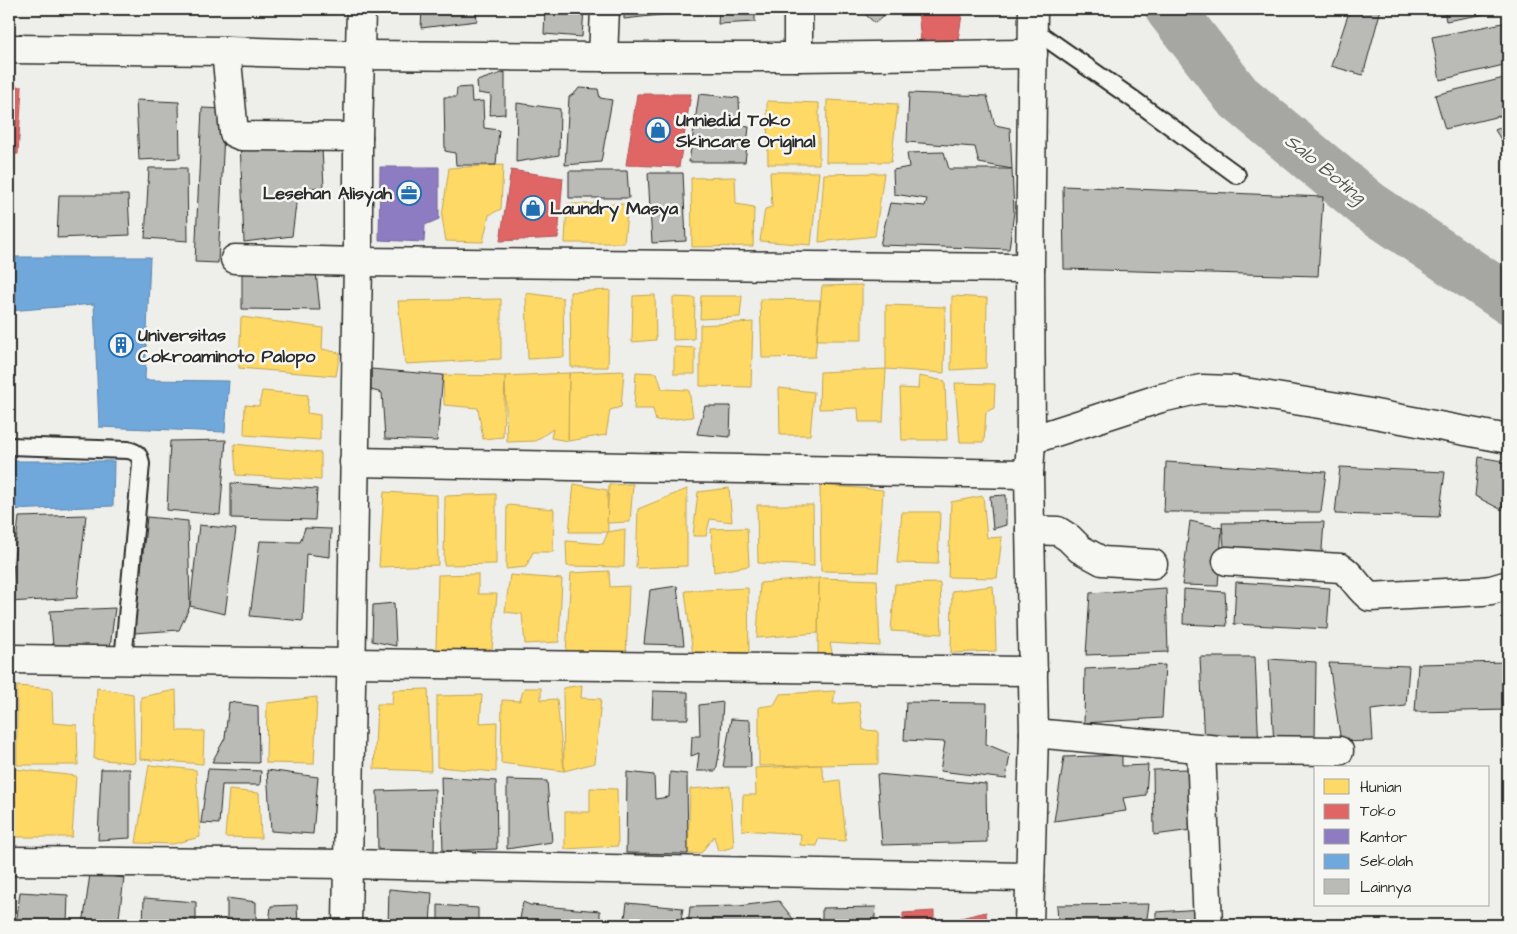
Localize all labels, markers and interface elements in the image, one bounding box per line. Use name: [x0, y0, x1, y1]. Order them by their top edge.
place label: Unnied.id Toko Skincare Original: [675, 108, 816, 155]
shop icon: Unnied.id Toko Skincare Original: [645, 117, 671, 143]
water label: Salo Boting: [1279, 128, 1372, 211]
office icon: Lesehan Alisyah: [396, 180, 422, 206]
place label: Lesehan Alisyah: [263, 181, 393, 207]
shop icon: Laundry Masya: [520, 195, 546, 221]
place label: Laundry Masya: [550, 196, 679, 222]
place label: Universitas Cokroaminoto Palopo: [138, 323, 316, 369]
building icon: Universitas Cokroaminoto Palopo: [108, 332, 134, 358]
legend: [1314, 766, 1490, 906]
text: Hunian: [1360, 777, 1402, 798]
text: Toko: [1360, 801, 1396, 822]
text: Kantor: [1360, 827, 1407, 848]
text: Sekolah: [1360, 851, 1413, 872]
text: Lainnya: [1360, 877, 1412, 899]

